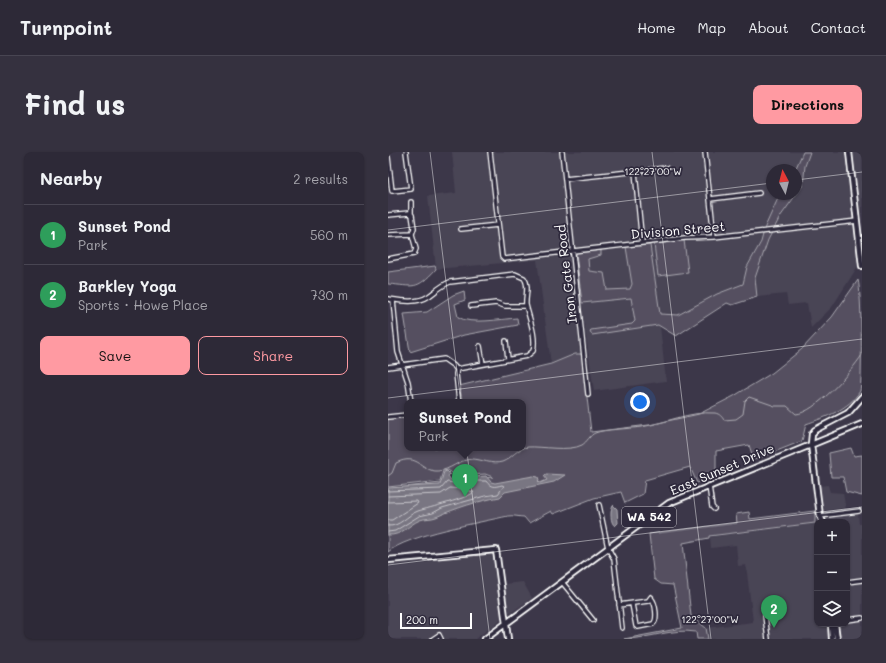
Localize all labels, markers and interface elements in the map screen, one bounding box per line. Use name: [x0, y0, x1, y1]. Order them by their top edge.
text: Turnpoint: [20, 15, 112, 40]
text: Home: [637, 18, 675, 37]
text: Map: [697, 18, 726, 37]
text: About: [748, 18, 789, 37]
text: Contact: [811, 18, 866, 37]
button: Directions: [753, 85, 862, 124]
text: Find us: [24, 86, 125, 122]
text: 122°27'00"W: [624, 164, 682, 178]
north arrow: [766, 164, 802, 200]
text: Nearby: [40, 167, 102, 189]
text: 2 results: [293, 170, 348, 187]
text: Sunset Pond: [78, 216, 171, 236]
street label: Division Street: [630, 217, 726, 242]
street label: Iron Gate Road: [551, 224, 580, 324]
text: 1: [50, 226, 56, 243]
text: 560 m: [310, 226, 348, 243]
text: Park: [78, 236, 107, 253]
text: Barkley Yoga: [78, 276, 177, 296]
text: 2: [49, 286, 57, 303]
text: 730 m: [311, 286, 348, 303]
text: Sports · Howe Place: [78, 296, 208, 313]
button: Save: [40, 336, 190, 375]
button: Share: [198, 336, 348, 375]
your location: [630, 392, 650, 412]
popup: [404, 399, 526, 451]
text: Sunset Pond: [419, 407, 511, 427]
text: Park: [419, 427, 448, 444]
street label: East Sunset Drive: [667, 439, 777, 498]
pin: 1: [452, 464, 478, 497]
road number: WA 542: [622, 507, 676, 527]
map controls: [814, 519, 850, 627]
button: +: [814, 519, 850, 555]
button: −: [814, 555, 850, 591]
button: layers: [814, 591, 850, 627]
pin: 2: [761, 595, 787, 628]
scale bar: [400, 611, 472, 630]
text: 200 m: [406, 612, 438, 627]
text: 122°27'00"W: [681, 612, 739, 626]

